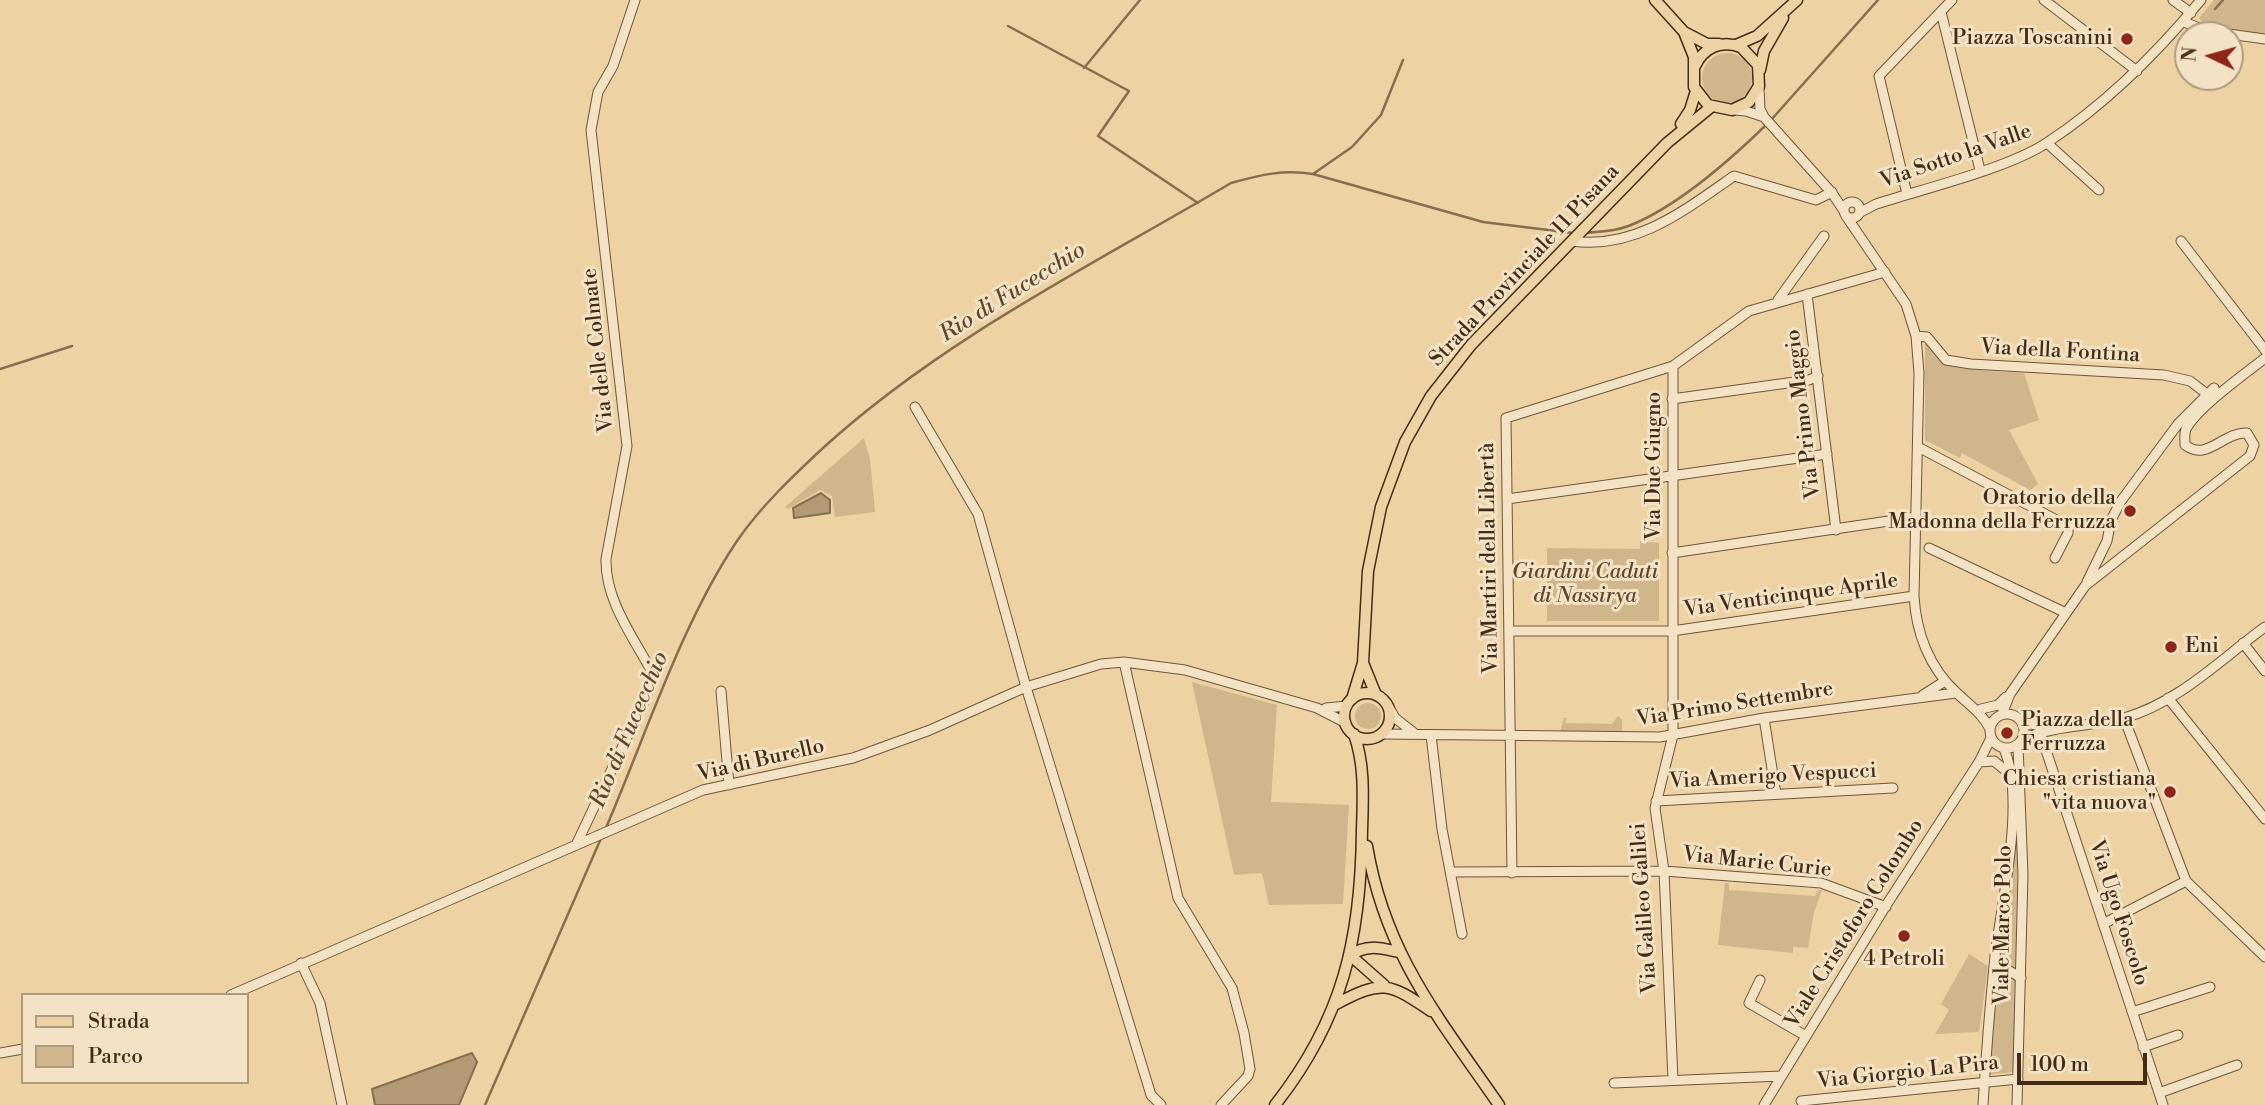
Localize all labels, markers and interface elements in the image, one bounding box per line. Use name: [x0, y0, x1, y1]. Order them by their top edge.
north arrow: [2174, 21, 2244, 91]
place label: Piazza Toscanini: [1952, 26, 2113, 52]
marker: Piazza Toscanini: [2119, 31, 2135, 47]
text: N: [2177, 46, 2203, 63]
street label: Via Sotto la Valle: [1877, 119, 2035, 195]
street label: Strada Provinciale 11 Pisana: [1425, 160, 1625, 372]
water label: Rio di Fucecchio: [935, 237, 1091, 349]
street label: Via delle Colmate: [578, 267, 620, 433]
street label: Via Primo Maggio: [1781, 328, 1827, 500]
street label: Via della Fontina: [1980, 335, 2140, 369]
street label: Via Due Giugno: [1642, 392, 1668, 540]
street label: Via Martiri della Libertà: [1475, 442, 1505, 674]
place label: Oratorio della Madonna della Ferruzza: [1888, 486, 2116, 536]
marker: Oratorio della Madonna della Ferruzza: [2122, 503, 2138, 519]
park label: Giardini Caduti di Nassirya: [1512, 560, 1658, 610]
street label: Via Venticinque Aprile: [1682, 568, 1900, 624]
place label: Eni: [2185, 634, 2219, 660]
marker: Eni: [2163, 639, 2179, 655]
water label: Rio di Fucecchio: [585, 648, 675, 812]
street label: Via Primo Settembre: [1635, 677, 1835, 733]
place label: Piazza della Ferruzza: [2021, 708, 2134, 758]
marker: Piazza della Ferruzza: [1999, 725, 2015, 741]
street label: Via di Burello: [695, 734, 827, 788]
street label: Via Amerigo Vespucci: [1669, 759, 1877, 795]
place label: Chiesa cristiana "vita nuova": [2003, 767, 2156, 817]
marker: Chiesa cristiana "vita nuova": [2162, 784, 2178, 800]
street label: Viale Cristoforo Colombo: [1780, 815, 1930, 1033]
street label: Via Galileo Galilei: [1626, 822, 1664, 994]
street label: Via Ugo Foscolo: [2083, 837, 2153, 989]
street label: Via Marie Curie: [1681, 843, 1833, 883]
street label: Viale Marco Polo: [1990, 845, 2018, 1005]
marker: 4 Petroli: [1896, 928, 1912, 944]
place label: 4 Petroli: [1863, 947, 1945, 973]
legend: [21, 993, 248, 1084]
text: Strada: [88, 1009, 150, 1035]
scale bar: [2020, 1038, 2150, 1082]
text: Parco: [88, 1044, 143, 1070]
street label: Via Giorgio La Pira: [1816, 1051, 2000, 1095]
text: 100 m: [2030, 1052, 2089, 1078]

